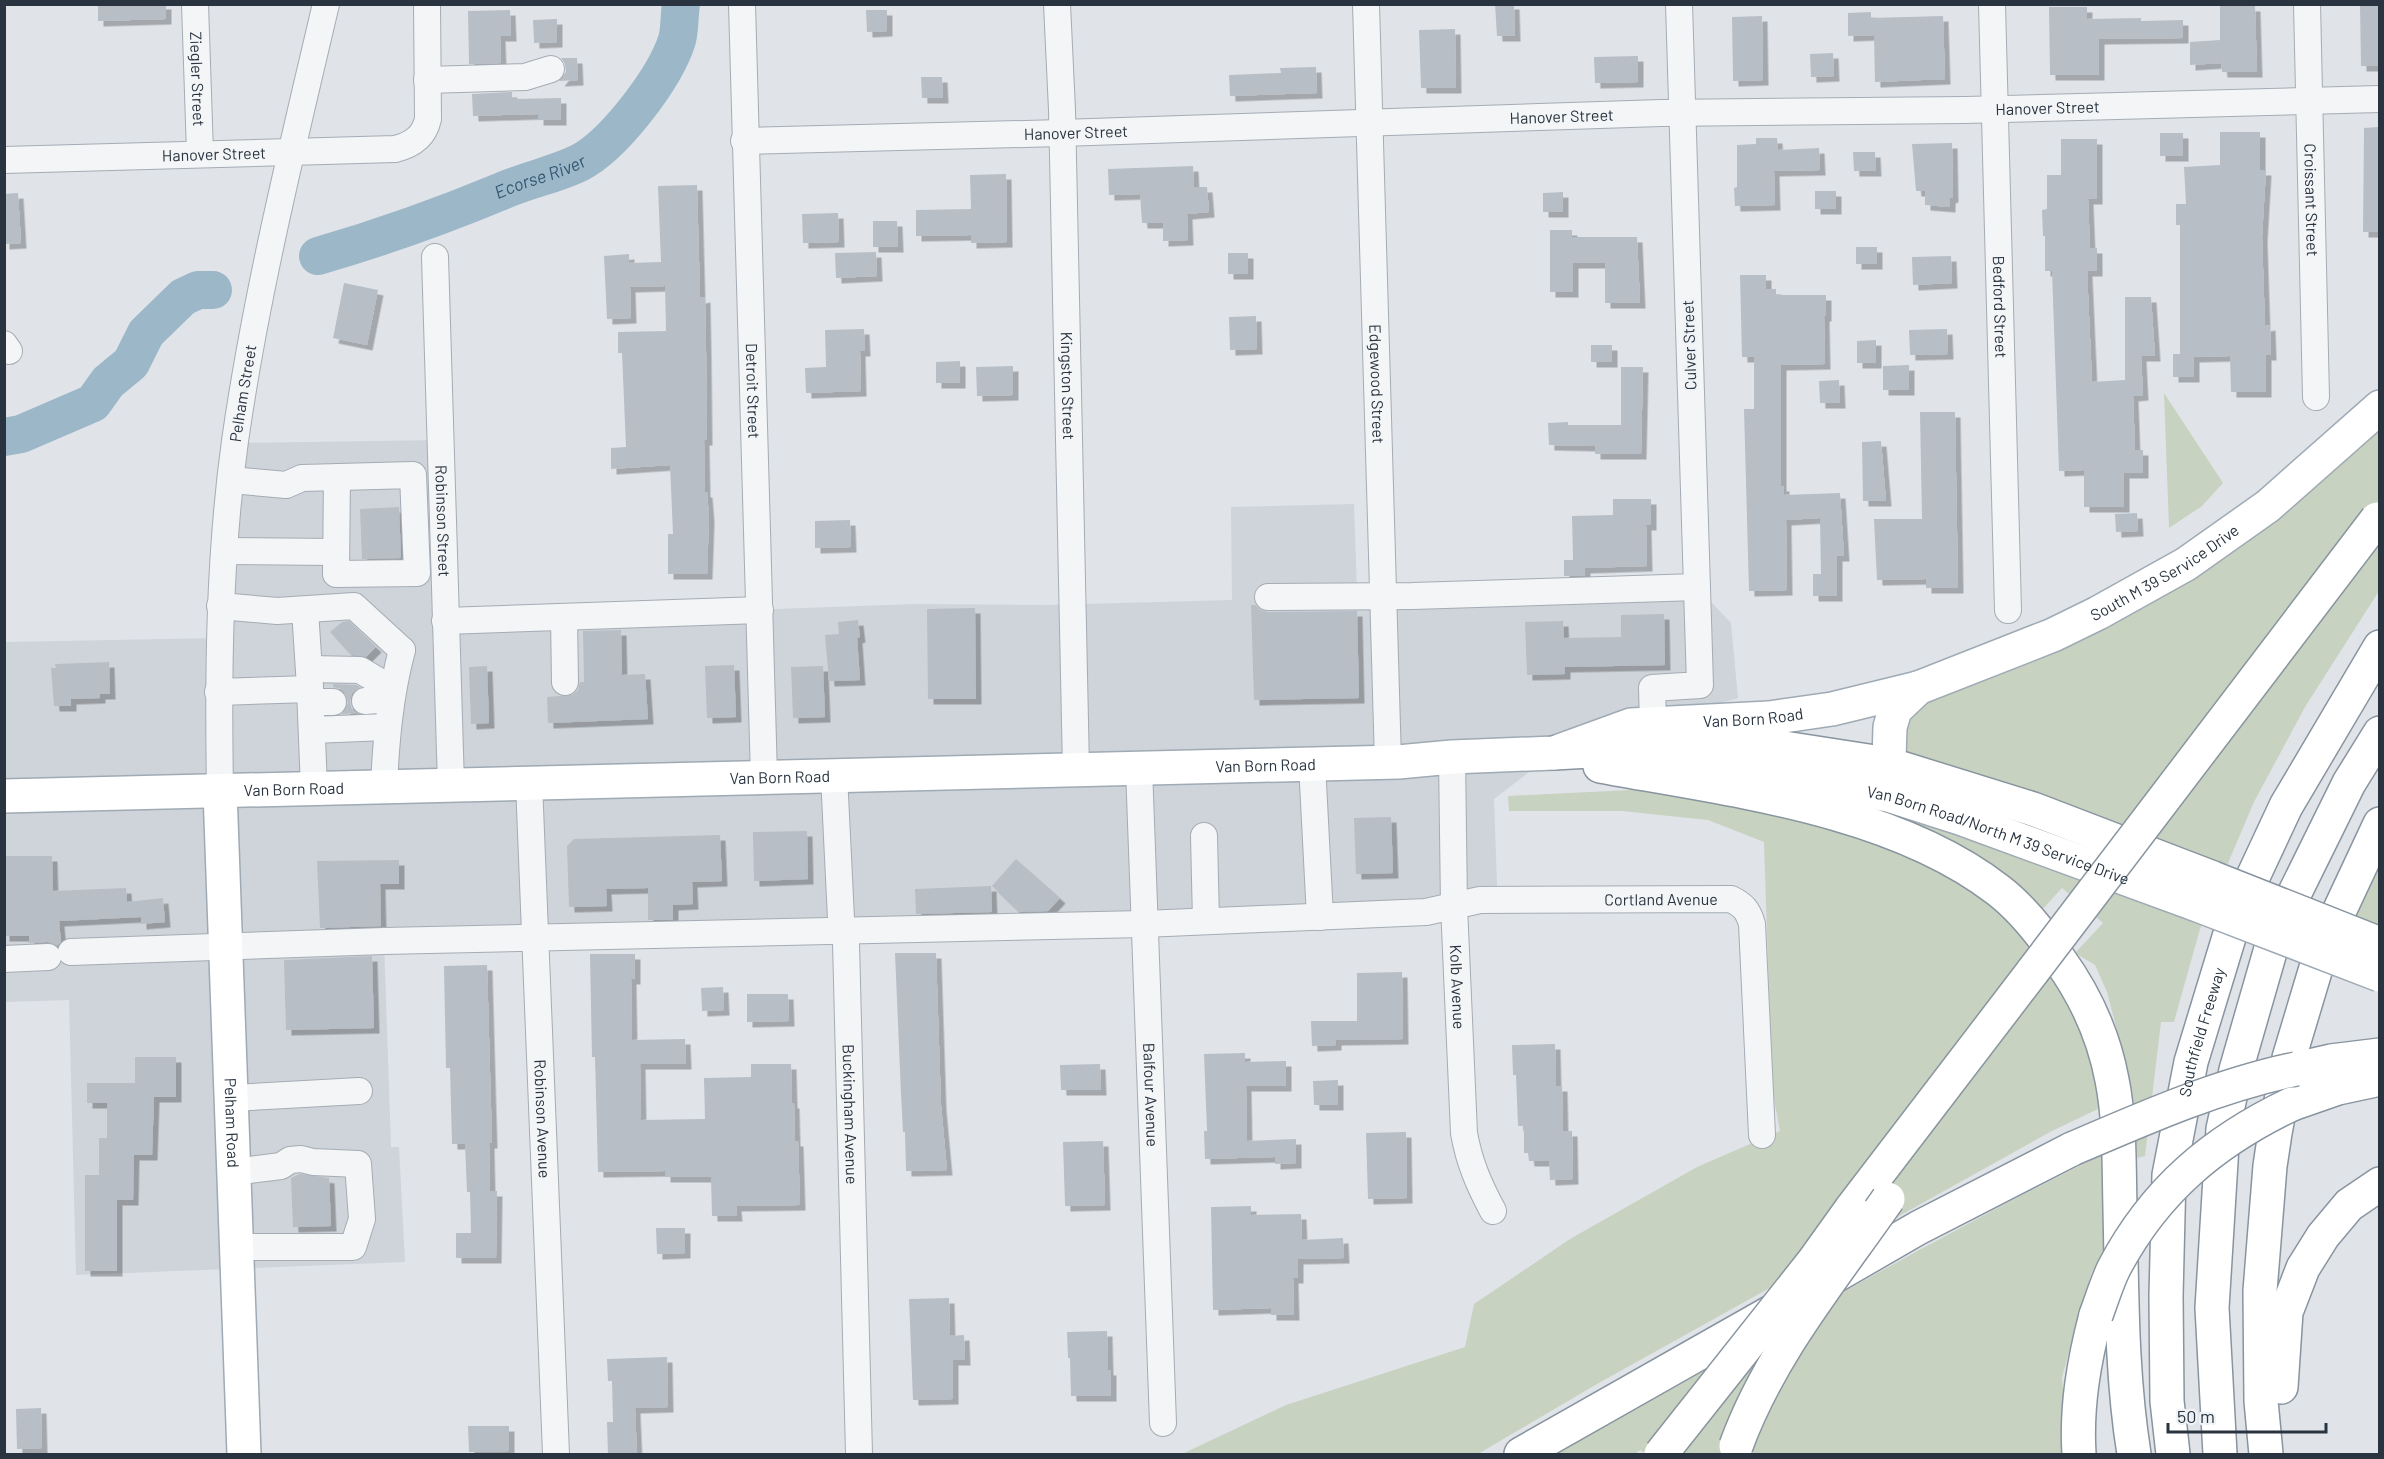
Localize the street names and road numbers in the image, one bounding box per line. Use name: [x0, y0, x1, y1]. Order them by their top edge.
street label: Ziegler Street: [187, 31, 209, 127]
street label: Hanover Street: [1995, 96, 2100, 118]
street label: Hanover Street: [1509, 105, 1614, 127]
street label: Hanover Street: [1024, 121, 1128, 143]
street label: Hanover Street: [162, 143, 266, 165]
street label: Croissant Street: [2301, 143, 2323, 257]
street label: Bedford Street: [1990, 255, 2011, 358]
street label: Culver Street: [1677, 299, 1700, 391]
street label: Edgewood Street: [1366, 324, 1389, 444]
street label: Kingston Street: [1058, 331, 1079, 440]
street label: Pelham Street: [225, 343, 260, 443]
street label: Detroit Street: [743, 343, 764, 439]
street label: Robinson Street: [432, 465, 455, 577]
street label: South M 39 Service Drive: [2087, 520, 2242, 624]
street label: Van Born Road: [1702, 703, 1804, 730]
street label: Van Born Road: [1215, 754, 1316, 775]
street label: Van Born Road: [729, 766, 830, 787]
street label: Van Born Road: [243, 778, 344, 799]
street label: Van Born Road/North M 39 Service Drive: [1866, 781, 2132, 888]
street label: Cortland Avenue: [1604, 889, 1718, 909]
street label: Kolb Avenue: [1447, 944, 1469, 1030]
street label: Southfield Freeway: [2174, 965, 2228, 1098]
street label: Balfour Avenue: [1140, 1042, 1163, 1147]
street label: Buckingham Avenue: [840, 1044, 862, 1185]
street label: Robinson Avenue: [531, 1059, 555, 1179]
street label: Pelham Road: [221, 1077, 244, 1168]

